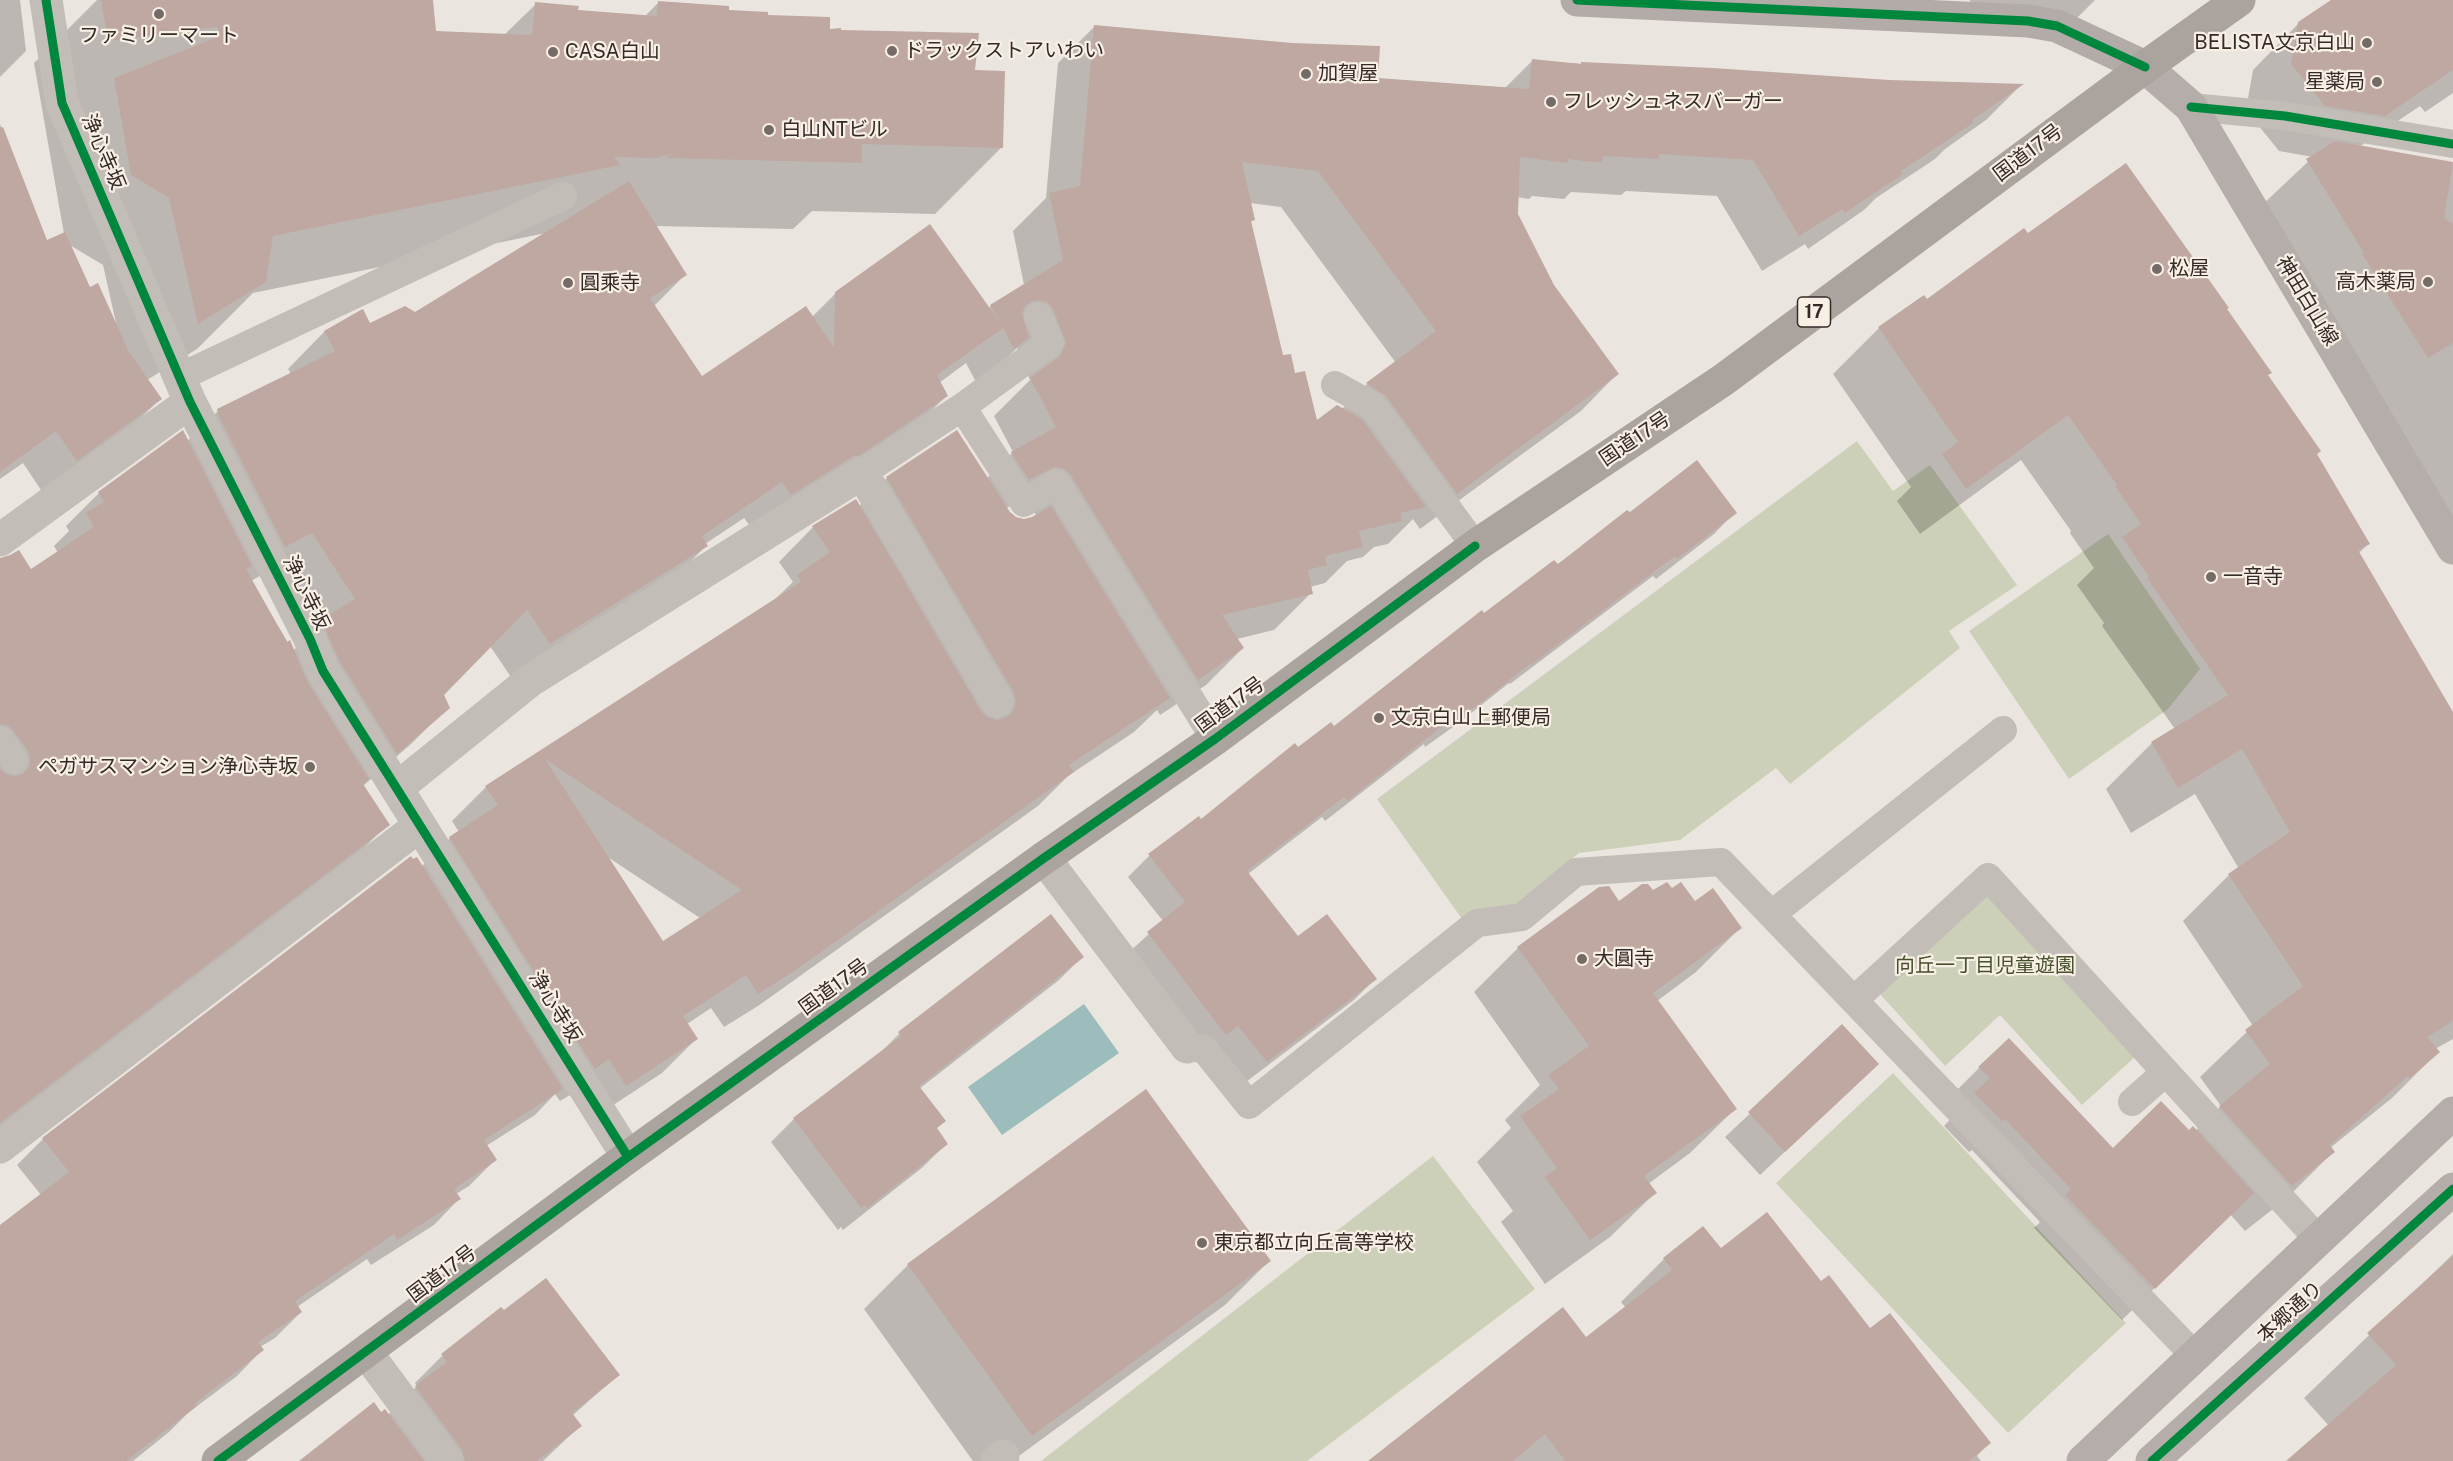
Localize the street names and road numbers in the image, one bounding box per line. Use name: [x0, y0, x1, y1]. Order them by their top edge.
street label: 浄心寺坂: [76, 110, 130, 194]
street label: 国道17号: [1989, 119, 2067, 187]
street label: 神田白山線: [2271, 252, 2343, 350]
road number: 17: [1798, 297, 1830, 327]
street label: 国道17号: [1595, 407, 1675, 471]
street label: 浄心寺坂: [278, 552, 334, 634]
street label: 国道17号: [1191, 672, 1269, 738]
street label: 国道17号: [795, 954, 873, 1020]
street label: 浄心寺坂: [524, 967, 586, 1047]
street label: 国道17号: [403, 1240, 481, 1308]
street label: 本郷通り: [2252, 1276, 2328, 1348]

